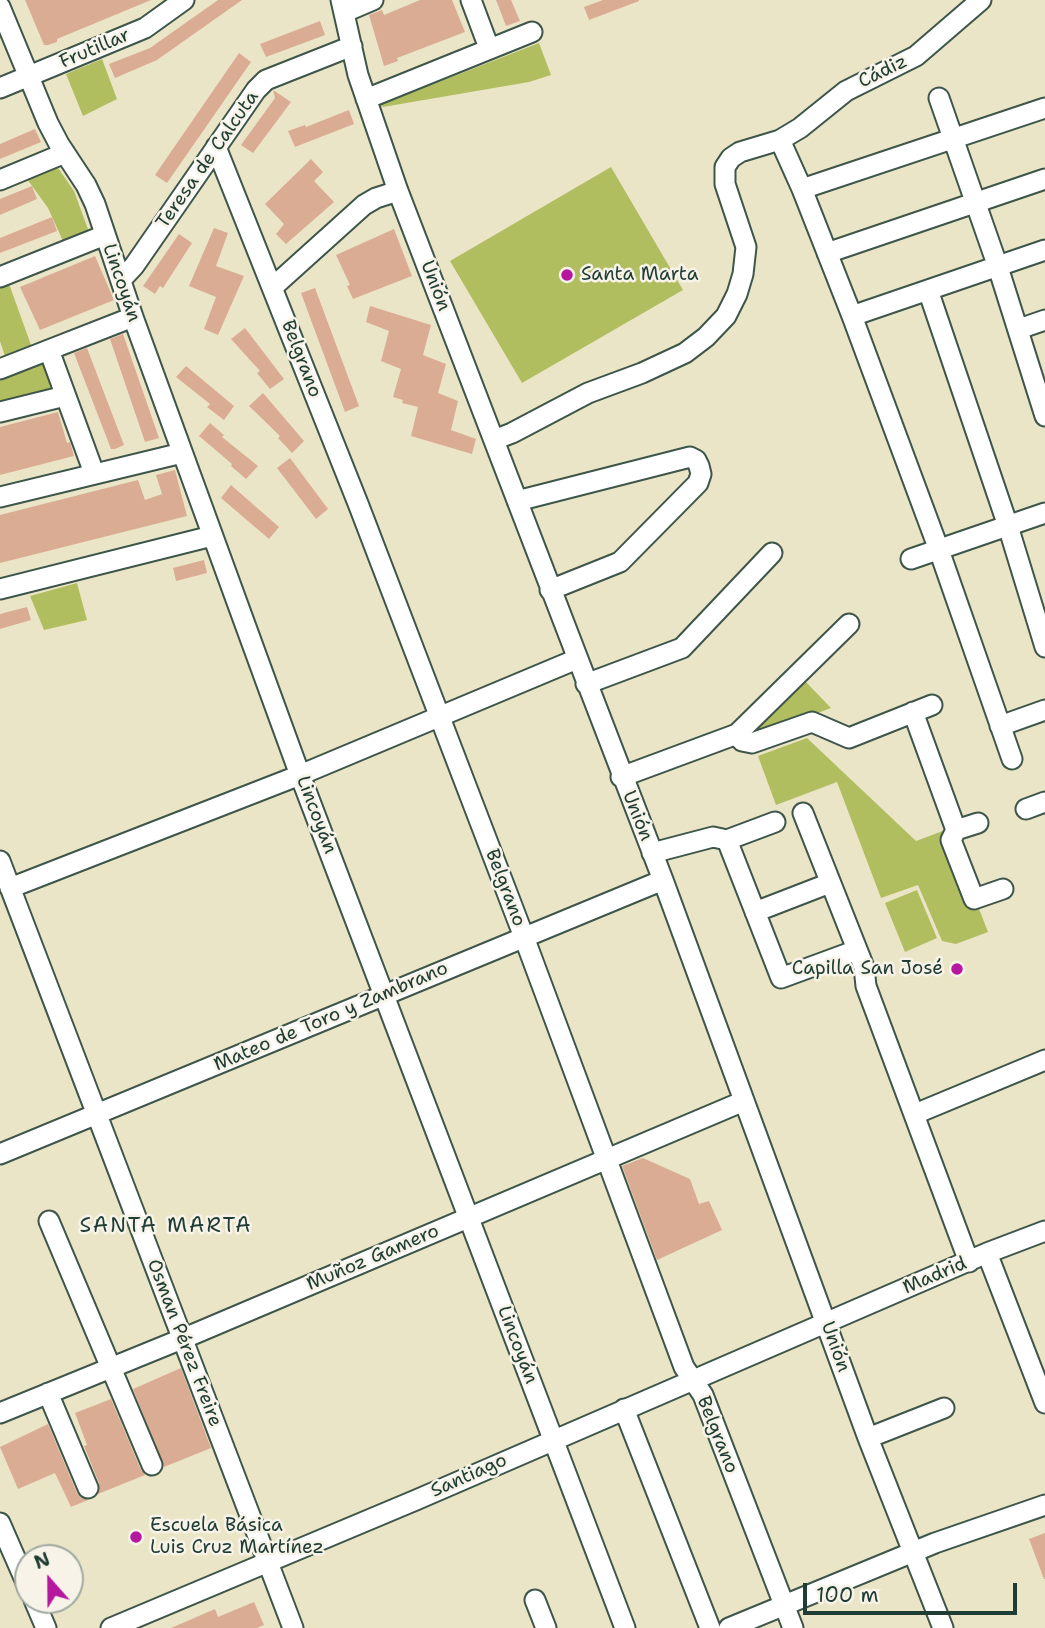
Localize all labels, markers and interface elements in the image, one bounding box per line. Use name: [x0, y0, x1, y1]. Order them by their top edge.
street label: Frutillar: [56, 24, 134, 74]
street label: Cádiz: [855, 51, 911, 93]
street label: Teresa de Calcuta: [152, 87, 264, 233]
street label: Lincoyán: [97, 241, 145, 325]
street label: Unión: [415, 258, 455, 314]
place label: Santa Marta: [581, 264, 698, 286]
marker: Santa Marta: [559, 267, 575, 283]
street label: Belgrano: [276, 317, 326, 401]
street label: Lincoyán: [291, 773, 341, 857]
street label: Unión: [617, 788, 657, 844]
street label: Belgrano: [480, 846, 530, 930]
street label: Mateo de Toro y Zambrano: [211, 957, 451, 1077]
place label: Capilla San José: [792, 958, 943, 980]
marker: Capilla San José: [949, 961, 965, 977]
district label: SANTA MARTA: [81, 1214, 251, 1240]
street label: Muñoz Gamero: [303, 1220, 443, 1296]
street label: Madrid: [900, 1252, 970, 1300]
street label: Osman Pérez Freire: [142, 1256, 226, 1430]
street label: Lincoyán: [492, 1303, 542, 1387]
street label: Unión: [815, 1319, 855, 1375]
street label: Belgrano: [691, 1393, 743, 1477]
street label: Santiago: [427, 1449, 511, 1503]
place label: Escuela Básica Luis Cruz Martínez: [150, 1515, 324, 1559]
marker: Escuela Básica Luis Cruz Martínez: [128, 1529, 144, 1545]
north arrow: [14, 1544, 84, 1614]
text: N: [31, 1546, 54, 1575]
scale bar: [807, 1568, 1020, 1612]
text: 100 m: [816, 1581, 879, 1609]

